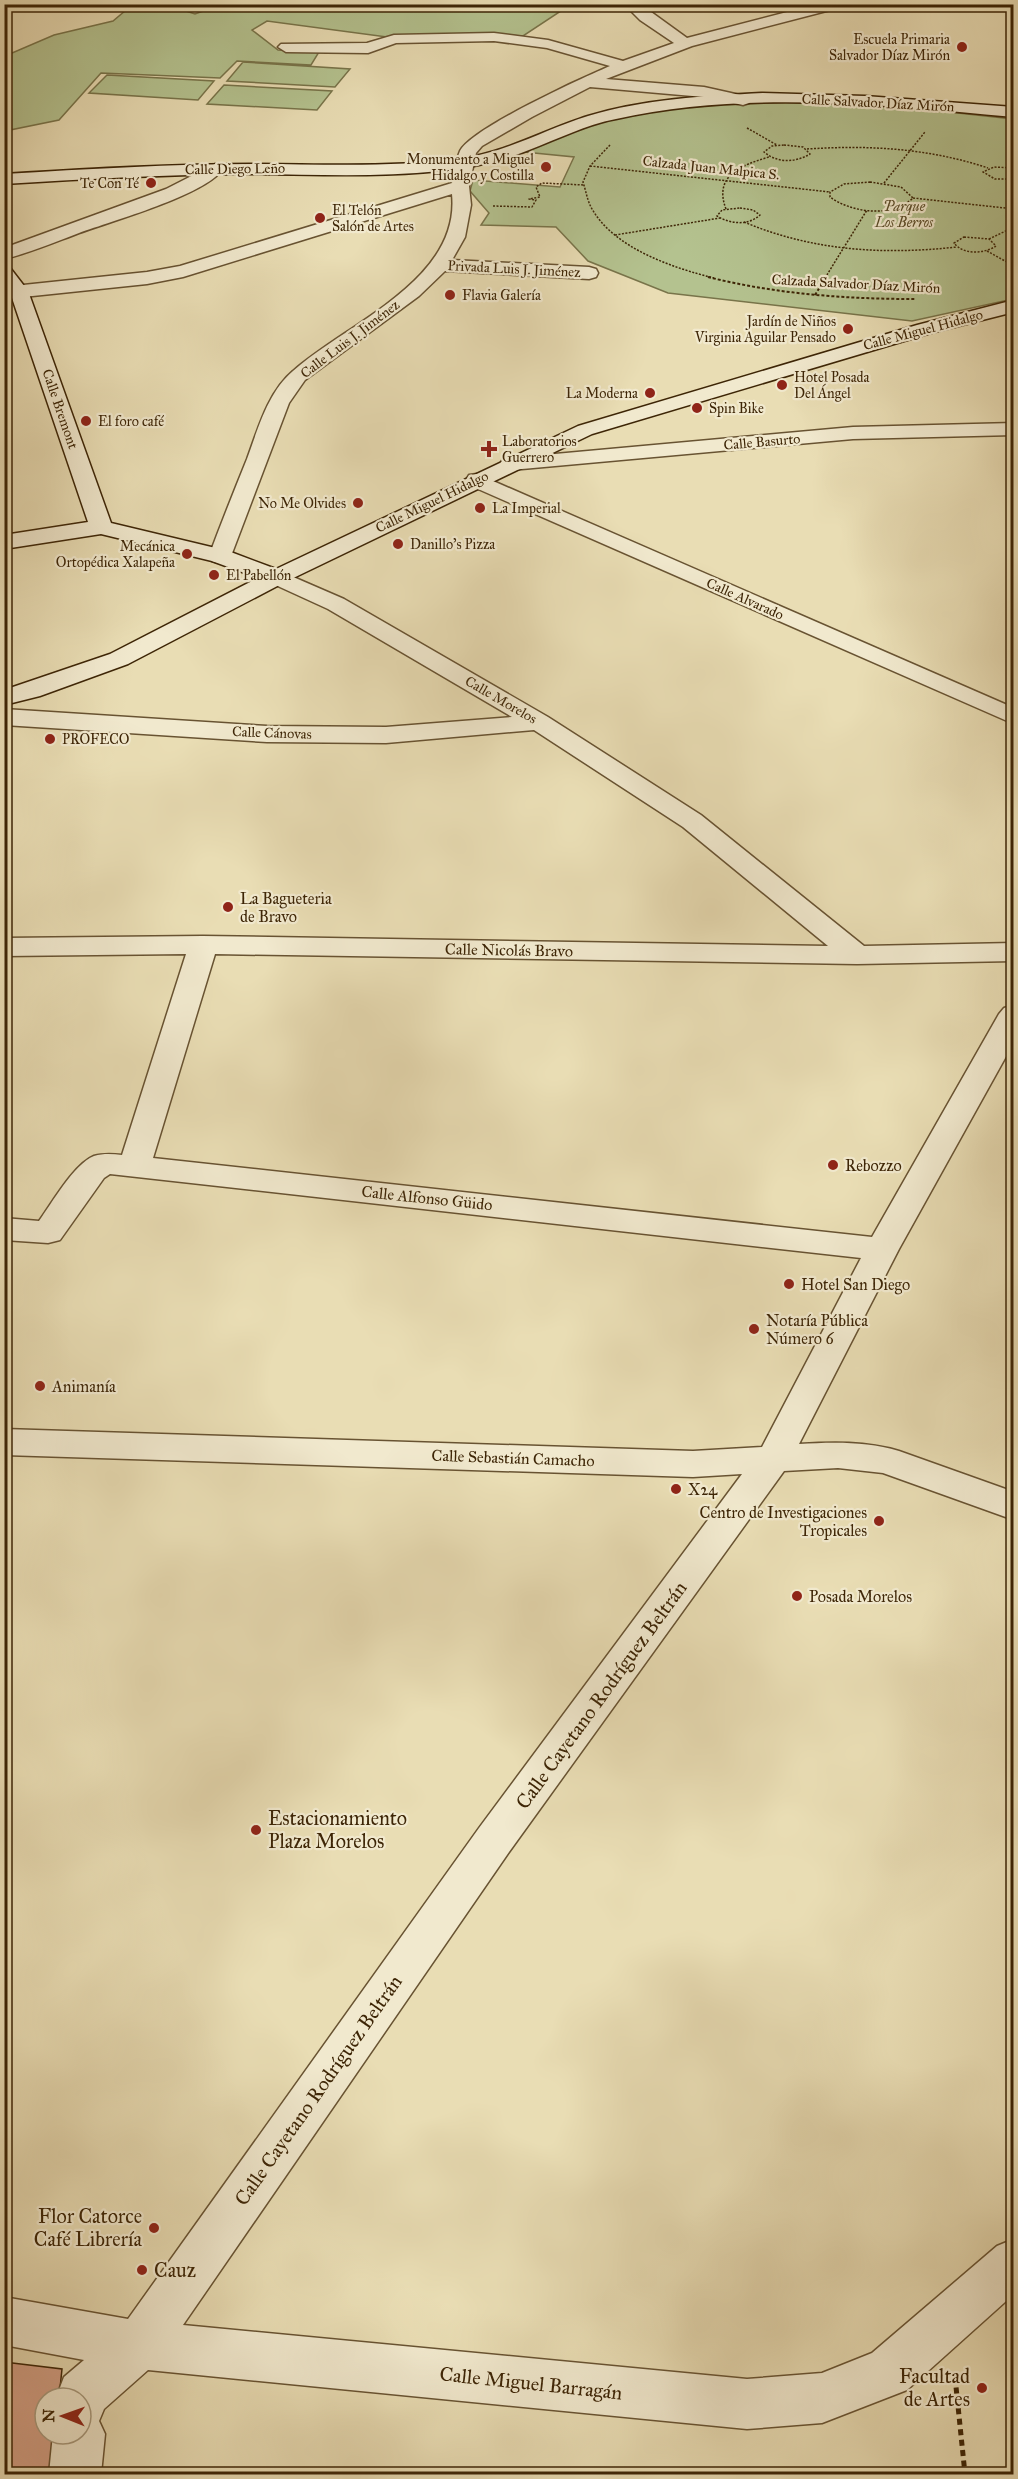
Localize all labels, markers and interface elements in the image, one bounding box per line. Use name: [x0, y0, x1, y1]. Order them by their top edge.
place label: Escuela Primaria Salvador Díaz Mirón: [829, 31, 950, 64]
marker: Escuela Primaria Salvador Díaz Mirón: [955, 40, 969, 54]
street label: Calle Salvador Díaz Mirón: [801, 91, 955, 116]
place label: Monumento a Miguel Hidalgo y Costilla: [406, 151, 534, 184]
street label: Calzada Juan Malpica S.: [642, 152, 780, 185]
street label: Calle Diego Leño: [185, 160, 285, 178]
marker: Monumento a Miguel Hidalgo y Costilla: [539, 160, 553, 174]
place label: Te Con Té: [80, 175, 139, 192]
marker: Te Con Té: [144, 176, 158, 190]
park label: Parque Los Berros: [874, 198, 934, 231]
place label: El Telón Salón de Artes: [332, 202, 414, 235]
marker: El Telón Salón de Artes: [313, 211, 327, 225]
street label: Privada Luis J. Jiménez: [447, 257, 582, 282]
street label: Calzada Salvador Díaz Mirón: [771, 271, 941, 297]
place label: Flavia Galería: [462, 287, 541, 304]
marker: Flavia Galería: [443, 288, 457, 302]
street label: Calle Luis J. Jiménez: [297, 296, 404, 383]
street label: Calle Miguel Hidalgo: [861, 306, 985, 354]
place label: Jardín de Niños Virginia Aguilar Pensado: [694, 313, 836, 346]
marker: Jardín de Niños Virginia Aguilar Pensado: [841, 322, 855, 336]
street label: Calle Bremont: [38, 367, 82, 451]
place label: Hotel Posada Del Ángel: [794, 369, 870, 402]
marker: Hotel Posada Del Ángel: [775, 378, 789, 392]
place label: La Moderna: [566, 385, 638, 402]
marker: La Moderna: [643, 386, 657, 400]
place label: Spin Bike: [709, 400, 764, 417]
marker: Spin Bike: [690, 401, 704, 415]
place label: El foro café: [98, 413, 164, 430]
marker: El foro café: [79, 414, 93, 428]
street label: Calle Basurto: [723, 430, 801, 454]
place label: Laboratorios Guerrero: [502, 433, 577, 466]
marker: Laboratorios Guerrero: [480, 440, 498, 458]
street label: Calle Miguel Hidalgo: [373, 467, 491, 537]
place label: No Me Olvides: [258, 495, 346, 512]
marker: No Me Olvides: [351, 496, 365, 510]
place label: La Imperial: [492, 500, 561, 517]
marker: La Imperial: [473, 501, 487, 515]
place label: Danillo's Pizza: [410, 536, 495, 553]
marker: Danillo's Pizza: [391, 537, 405, 551]
place label: Mecánica Ortopédica Xalapeña: [56, 538, 175, 571]
marker: Mecánica Ortopédica Xalapeña: [180, 547, 194, 561]
place label: El Pabellón: [226, 567, 292, 584]
marker: El Pabellón: [207, 568, 221, 582]
street label: Calle Alvarado: [704, 574, 786, 624]
street label: Calle Morelos: [462, 673, 540, 727]
street label: Calle Cánovas: [232, 723, 312, 743]
place label: PROFECO: [62, 731, 129, 748]
marker: PROFECO: [43, 732, 57, 746]
place label: La Bagueteria de Bravo: [240, 889, 332, 926]
marker: La Bagueteria de Bravo: [221, 900, 235, 914]
street label: Calle Nicolás Bravo: [445, 939, 573, 961]
place label: Rebozzo: [845, 1156, 902, 1175]
marker: Rebozzo: [826, 1158, 840, 1172]
street label: Calle Alfonso Güido: [360, 1182, 494, 1214]
place label: Hotel San Diego: [801, 1275, 910, 1295]
marker: Hotel San Diego: [782, 1277, 796, 1291]
place label: Notaría Pública Número 6: [766, 1311, 868, 1348]
marker: Notaría Pública Número 6: [747, 1322, 761, 1336]
place label: Animanía: [51, 1377, 116, 1396]
marker: Animanía: [33, 1379, 47, 1393]
street label: Calle Sebastián Camacho: [431, 1446, 595, 1470]
place label: X24: [688, 1480, 718, 1499]
marker: X24: [669, 1482, 683, 1496]
place label: Centro de Investigaciones Tropicales: [700, 1503, 867, 1540]
marker: Centro de Investigaciones Tropicales: [872, 1514, 886, 1528]
street label: Calle Cayetano Rodríguez Beltrán: [510, 1576, 693, 1814]
place label: Posada Morelos: [809, 1587, 912, 1606]
marker: Posada Morelos: [790, 1589, 804, 1603]
place label: Estacionamiento Plaza Morelos: [268, 1806, 407, 1853]
marker: Estacionamiento Plaza Morelos: [249, 1823, 263, 1837]
street label: Calle Cayetano Rodríguez Beltrán: [229, 1970, 408, 2210]
place label: Flor Catorce Café Librería: [34, 2204, 143, 2251]
marker: Flor Catorce Café Librería: [147, 2221, 161, 2235]
place label: Cauz: [154, 2258, 196, 2282]
marker: Cauz: [135, 2263, 149, 2277]
street label: Calle Miguel Barragán: [438, 2361, 624, 2406]
place label: Facultad de Artes: [899, 2364, 970, 2411]
marker: Facultad de Artes: [975, 2381, 989, 2395]
north arrow: [33, 2386, 93, 2446]
text: N: [39, 2408, 58, 2423]

